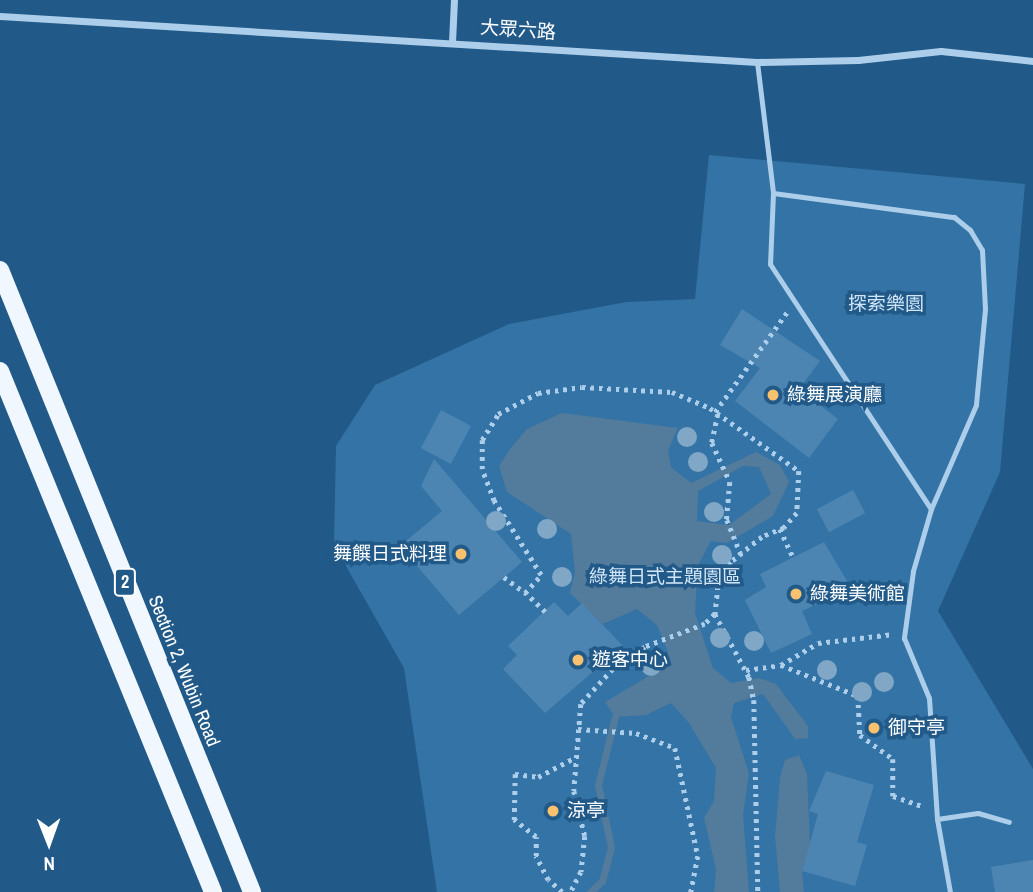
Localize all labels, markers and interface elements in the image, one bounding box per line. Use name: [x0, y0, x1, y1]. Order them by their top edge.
street label: 大眾六路: [479, 16, 557, 44]
park label: 探索樂園: [848, 293, 924, 315]
place label: 綠舞展演廳: [787, 384, 882, 406]
marker: 綠舞展演廳: [765, 387, 781, 403]
place label: 舞饌日式料理: [333, 543, 447, 565]
marker: 舞饌日式料理: [453, 546, 469, 562]
park label: 綠舞日式主題園區: [589, 566, 741, 588]
road number: 2: [113, 568, 137, 596]
place label: 綠舞美術館: [810, 583, 905, 605]
marker: 綠舞美術館: [788, 586, 804, 602]
street label: Section 2, Wubin Road: [143, 592, 225, 750]
place label: 遊客中心: [592, 649, 668, 671]
marker: 遊客中心: [570, 652, 586, 668]
place label: 御守亭: [888, 717, 945, 739]
marker: 御守亭: [866, 720, 882, 736]
place label: 涼亭: [567, 800, 605, 822]
marker: 涼亭: [545, 803, 561, 819]
north arrow: [14, 808, 84, 878]
text: N: [44, 851, 55, 877]

